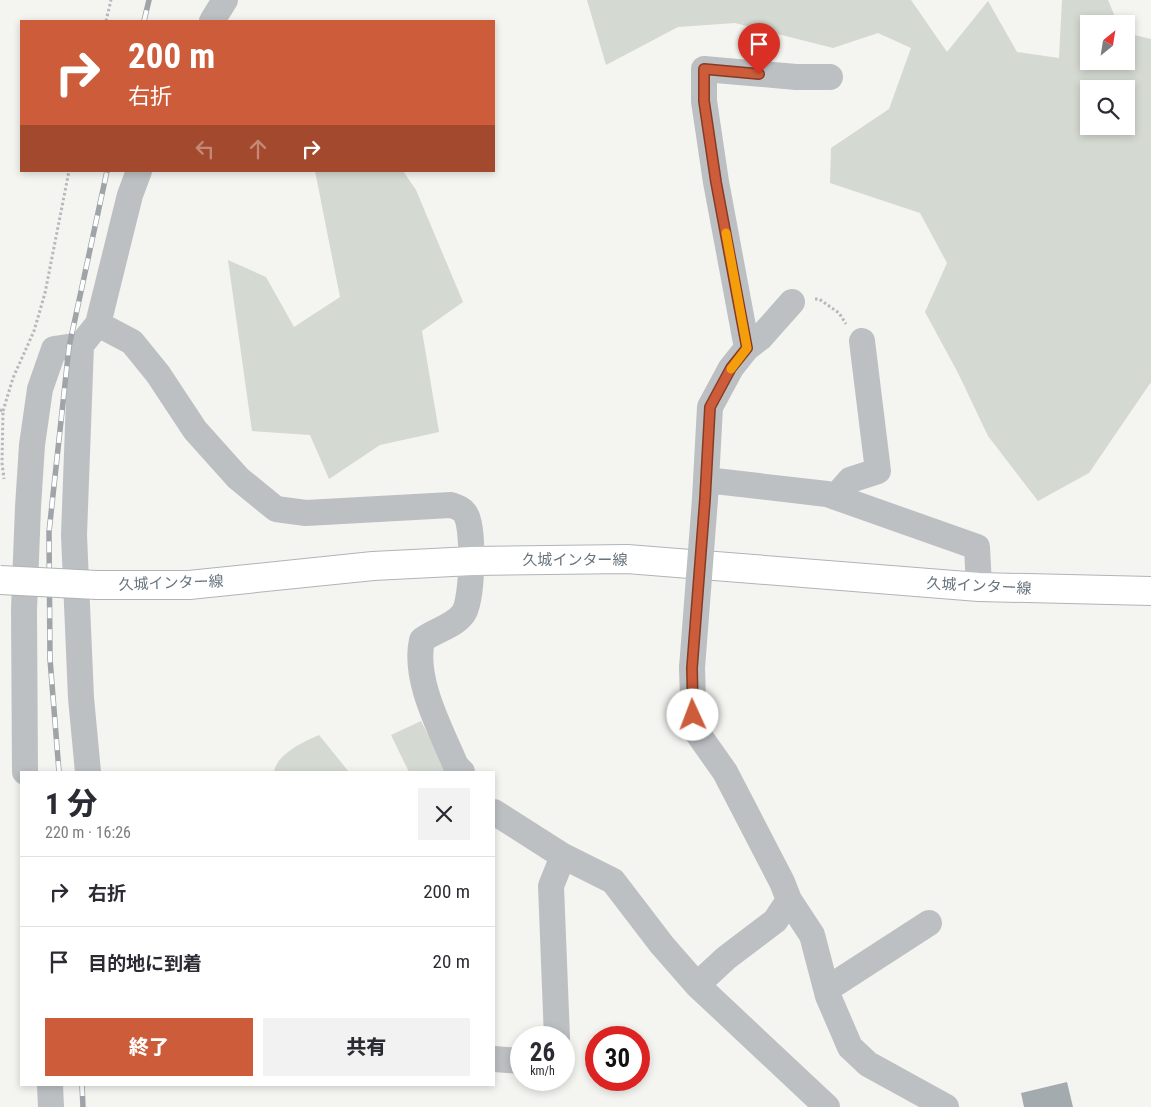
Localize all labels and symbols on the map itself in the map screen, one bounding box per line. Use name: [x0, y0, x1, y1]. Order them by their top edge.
north arrow: [1080, 15, 1135, 70]
pin: [738, 23, 780, 74]
street label: 久城インター線: [522, 551, 628, 569]
street label: 久城インター線: [118, 572, 224, 594]
street label: 久城インター線: [926, 574, 1032, 598]
position arrow: [666, 688, 718, 740]
speed limit sign: 30: [585, 1026, 650, 1091]

